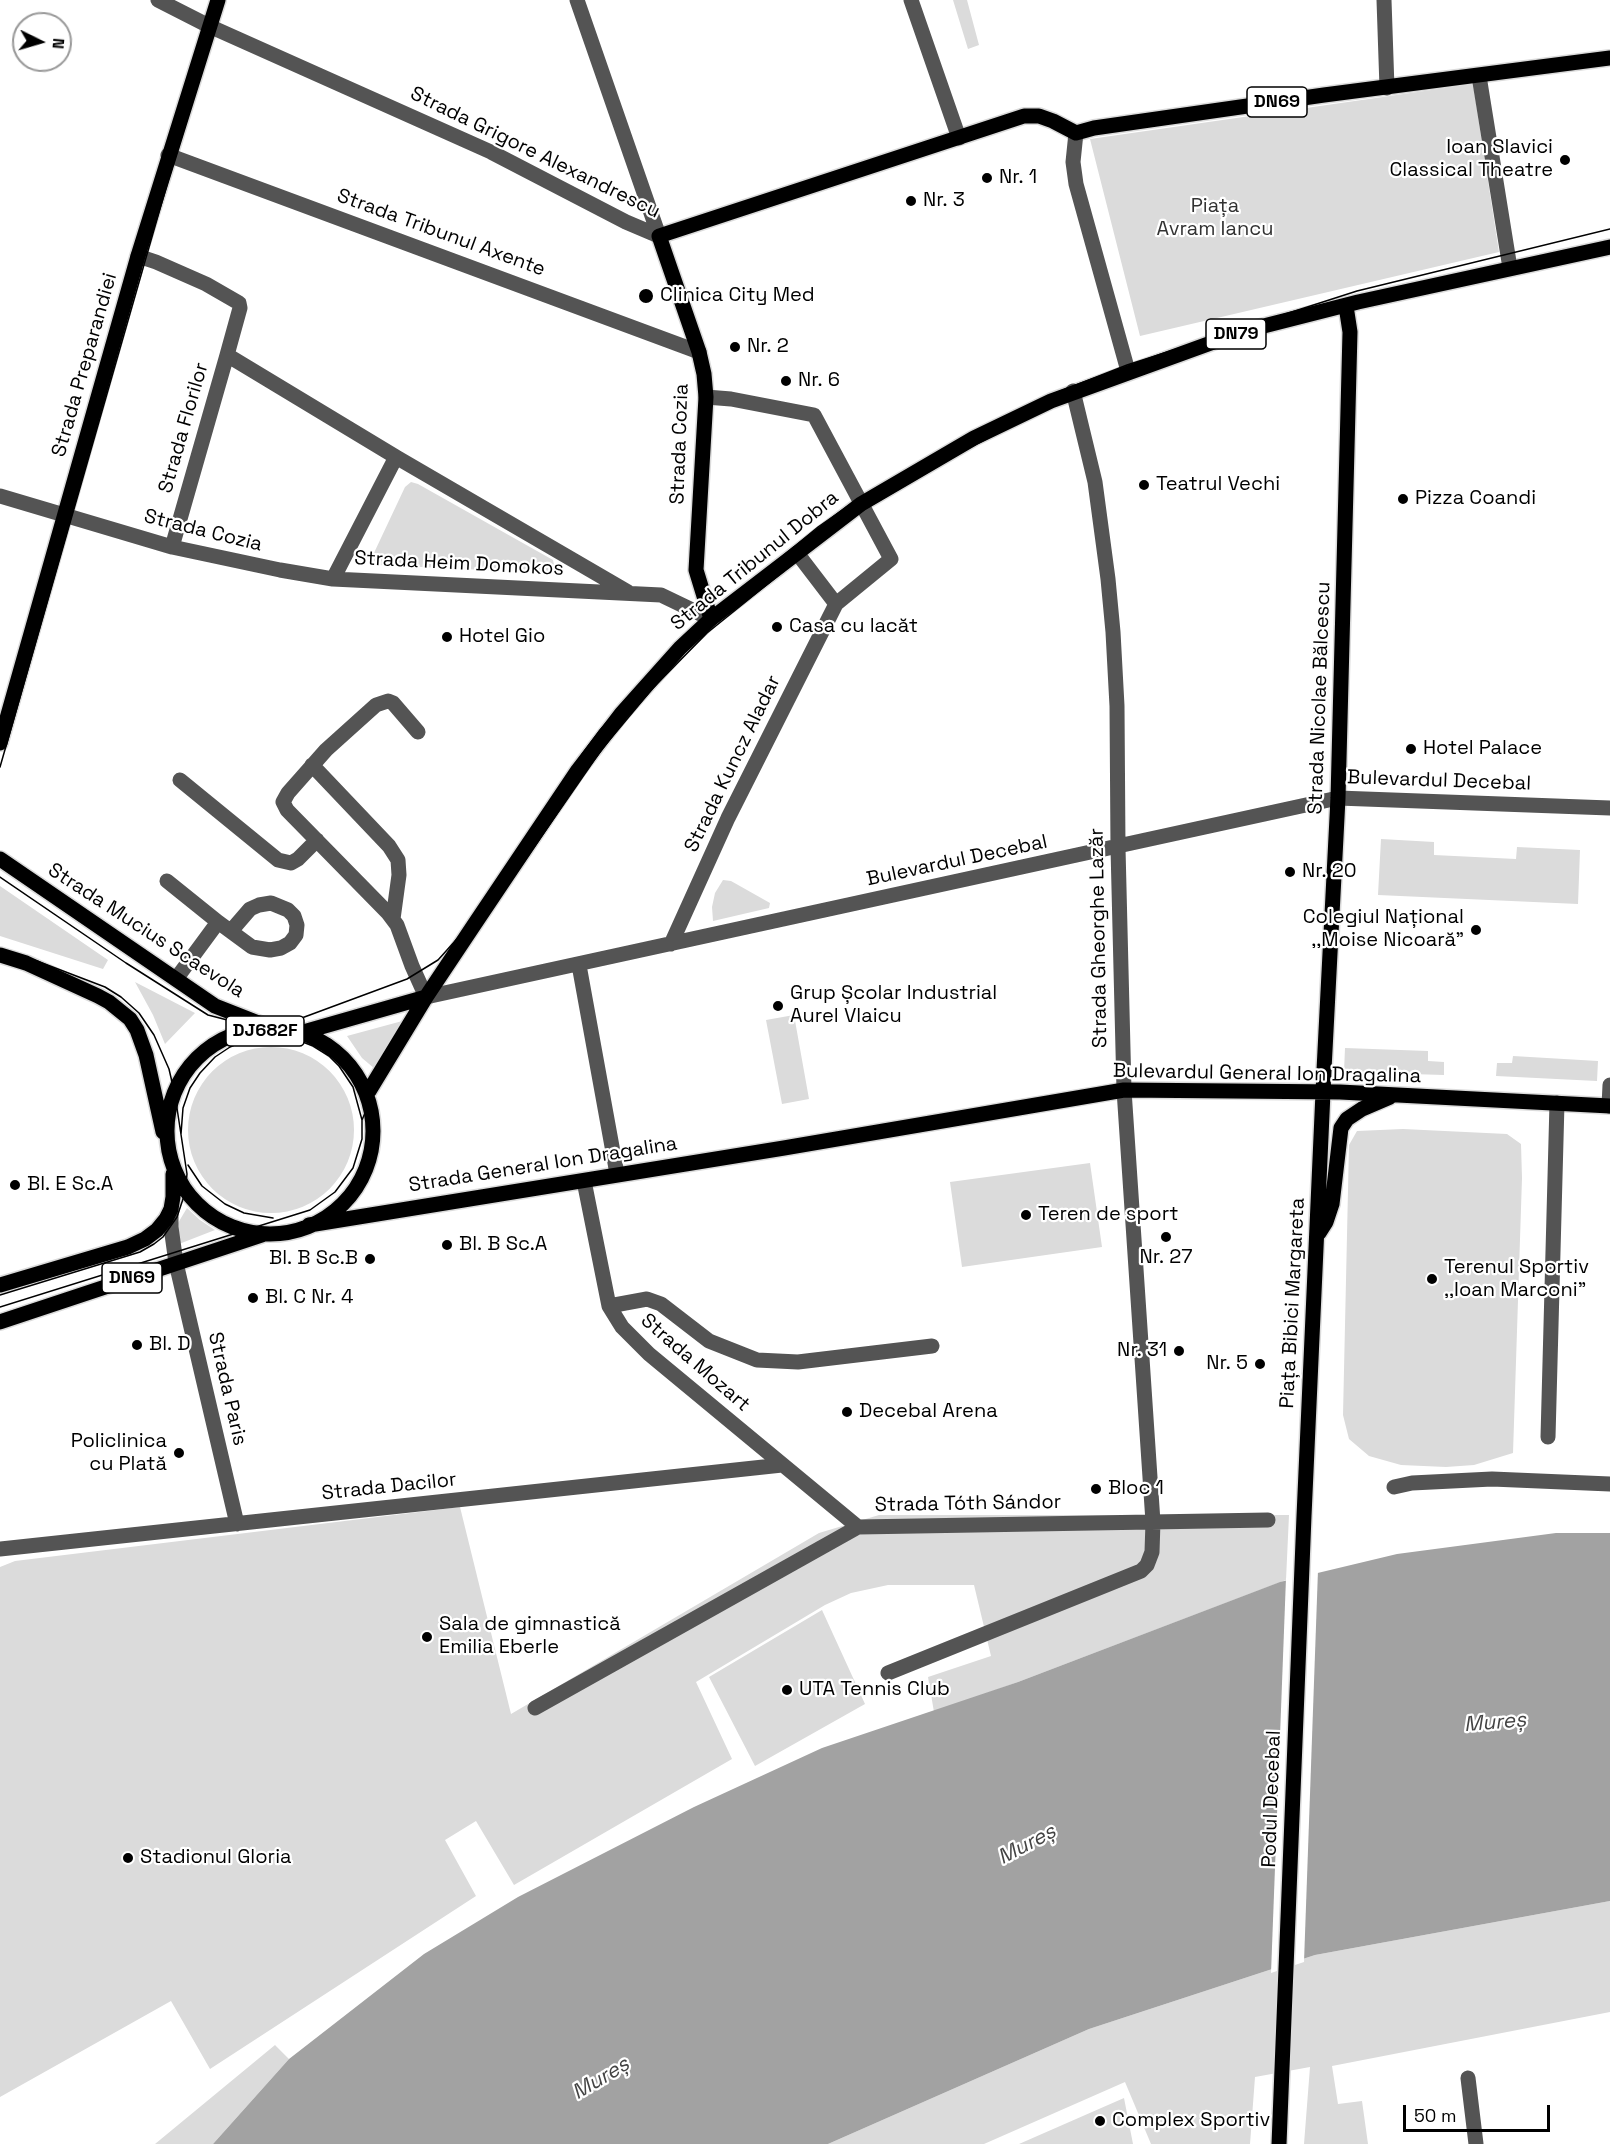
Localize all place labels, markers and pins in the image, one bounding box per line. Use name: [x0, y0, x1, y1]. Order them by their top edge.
place label: Ioan Slavici Classical Theatre: [1389, 136, 1553, 183]
marker: Ioan Slavici Classical Theatre: [1558, 153, 1572, 167]
place label: Nr. 1: [999, 166, 1037, 190]
marker: Nr. 1: [980, 171, 994, 185]
place label: Nr. 3: [923, 189, 965, 213]
marker: Nr. 3: [904, 194, 918, 208]
place label: Clinica City Med: [660, 284, 815, 308]
marker: Clinica City Med: [637, 287, 655, 305]
place label: Nr. 2: [747, 335, 789, 359]
marker: Nr. 2: [728, 340, 742, 354]
place label: Nr. 6: [798, 369, 840, 393]
marker: Nr. 6: [779, 374, 793, 388]
place label: Teatrul Vechi: [1156, 473, 1280, 497]
marker: Teatrul Vechi: [1137, 478, 1151, 492]
place label: Pizza Coandi: [1415, 487, 1536, 511]
marker: Pizza Coandi: [1396, 492, 1410, 506]
place label: Casa cu lacăt: [789, 615, 918, 639]
marker: Casa cu lacăt: [770, 620, 784, 634]
place label: Hotel Gio: [459, 625, 545, 649]
marker: Hotel Gio: [440, 630, 454, 644]
place label: Hotel Palace: [1423, 737, 1542, 761]
marker: Hotel Palace: [1404, 742, 1418, 756]
place label: Nr. 20: [1302, 860, 1357, 884]
marker: Nr. 20: [1283, 865, 1297, 879]
place label: Colegiul Național ,,Moise Nicoară": [1303, 906, 1464, 953]
marker: Colegiul Național ,,Moise Nicoară": [1469, 923, 1483, 937]
place label: Grup Școlar Industrial Aurel Vlaicu: [790, 982, 997, 1029]
marker: Grup Școlar Industrial Aurel Vlaicu: [771, 999, 785, 1013]
place label: Bl. E Sc.A: [27, 1173, 113, 1197]
marker: Bl. E Sc.A: [8, 1178, 22, 1192]
place label: Teren de sport: [1038, 1203, 1178, 1227]
marker: Teren de sport: [1019, 1208, 1033, 1222]
marker: Nr. 27: [1159, 1230, 1173, 1244]
place label: Bl. B Sc.A: [459, 1233, 547, 1257]
marker: Bl. B Sc.A: [440, 1238, 454, 1252]
place label: Nr. 27: [1140, 1246, 1192, 1270]
place label: Bl. B Sc.B: [269, 1247, 358, 1271]
marker: Bl. B Sc.B: [363, 1252, 377, 1266]
place label: Terenul Sportiv ,,Ioan Marconi": [1444, 1256, 1589, 1303]
marker: Terenul Sportiv ,,Ioan Marconi": [1425, 1272, 1439, 1286]
place label: Bl. C Nr. 4: [265, 1286, 354, 1310]
marker: Bl. C Nr. 4: [246, 1291, 260, 1305]
place label: Bl. D: [149, 1333, 191, 1357]
marker: Bl. D: [130, 1338, 144, 1352]
place label: Nr. 31: [1117, 1339, 1167, 1363]
marker: Nr. 31: [1172, 1344, 1186, 1358]
place label: Nr. 5: [1206, 1352, 1248, 1376]
marker: Nr. 5: [1253, 1357, 1267, 1371]
place label: Decebal Arena: [859, 1400, 998, 1424]
marker: Decebal Arena: [840, 1405, 854, 1419]
place label: Policlinica cu Plată: [71, 1430, 167, 1477]
marker: Policlinica cu Plată: [172, 1446, 186, 1460]
place label: Bloc 1: [1108, 1477, 1164, 1501]
marker: Bloc 1: [1089, 1482, 1103, 1496]
place label: Sala de gimnastică Emilia Eberle: [439, 1613, 621, 1660]
marker: Sala de gimnastică Emilia Eberle: [420, 1630, 434, 1644]
place label: UTA Tennis Club: [799, 1678, 950, 1702]
marker: UTA Tennis Club: [780, 1683, 794, 1697]
place label: Stadionul Gloria: [140, 1846, 292, 1870]
marker: Stadionul Gloria: [121, 1851, 135, 1865]
place label: Complex Sportiv: [1112, 2109, 1270, 2133]
marker: Complex Sportiv: [1093, 2114, 1107, 2128]

